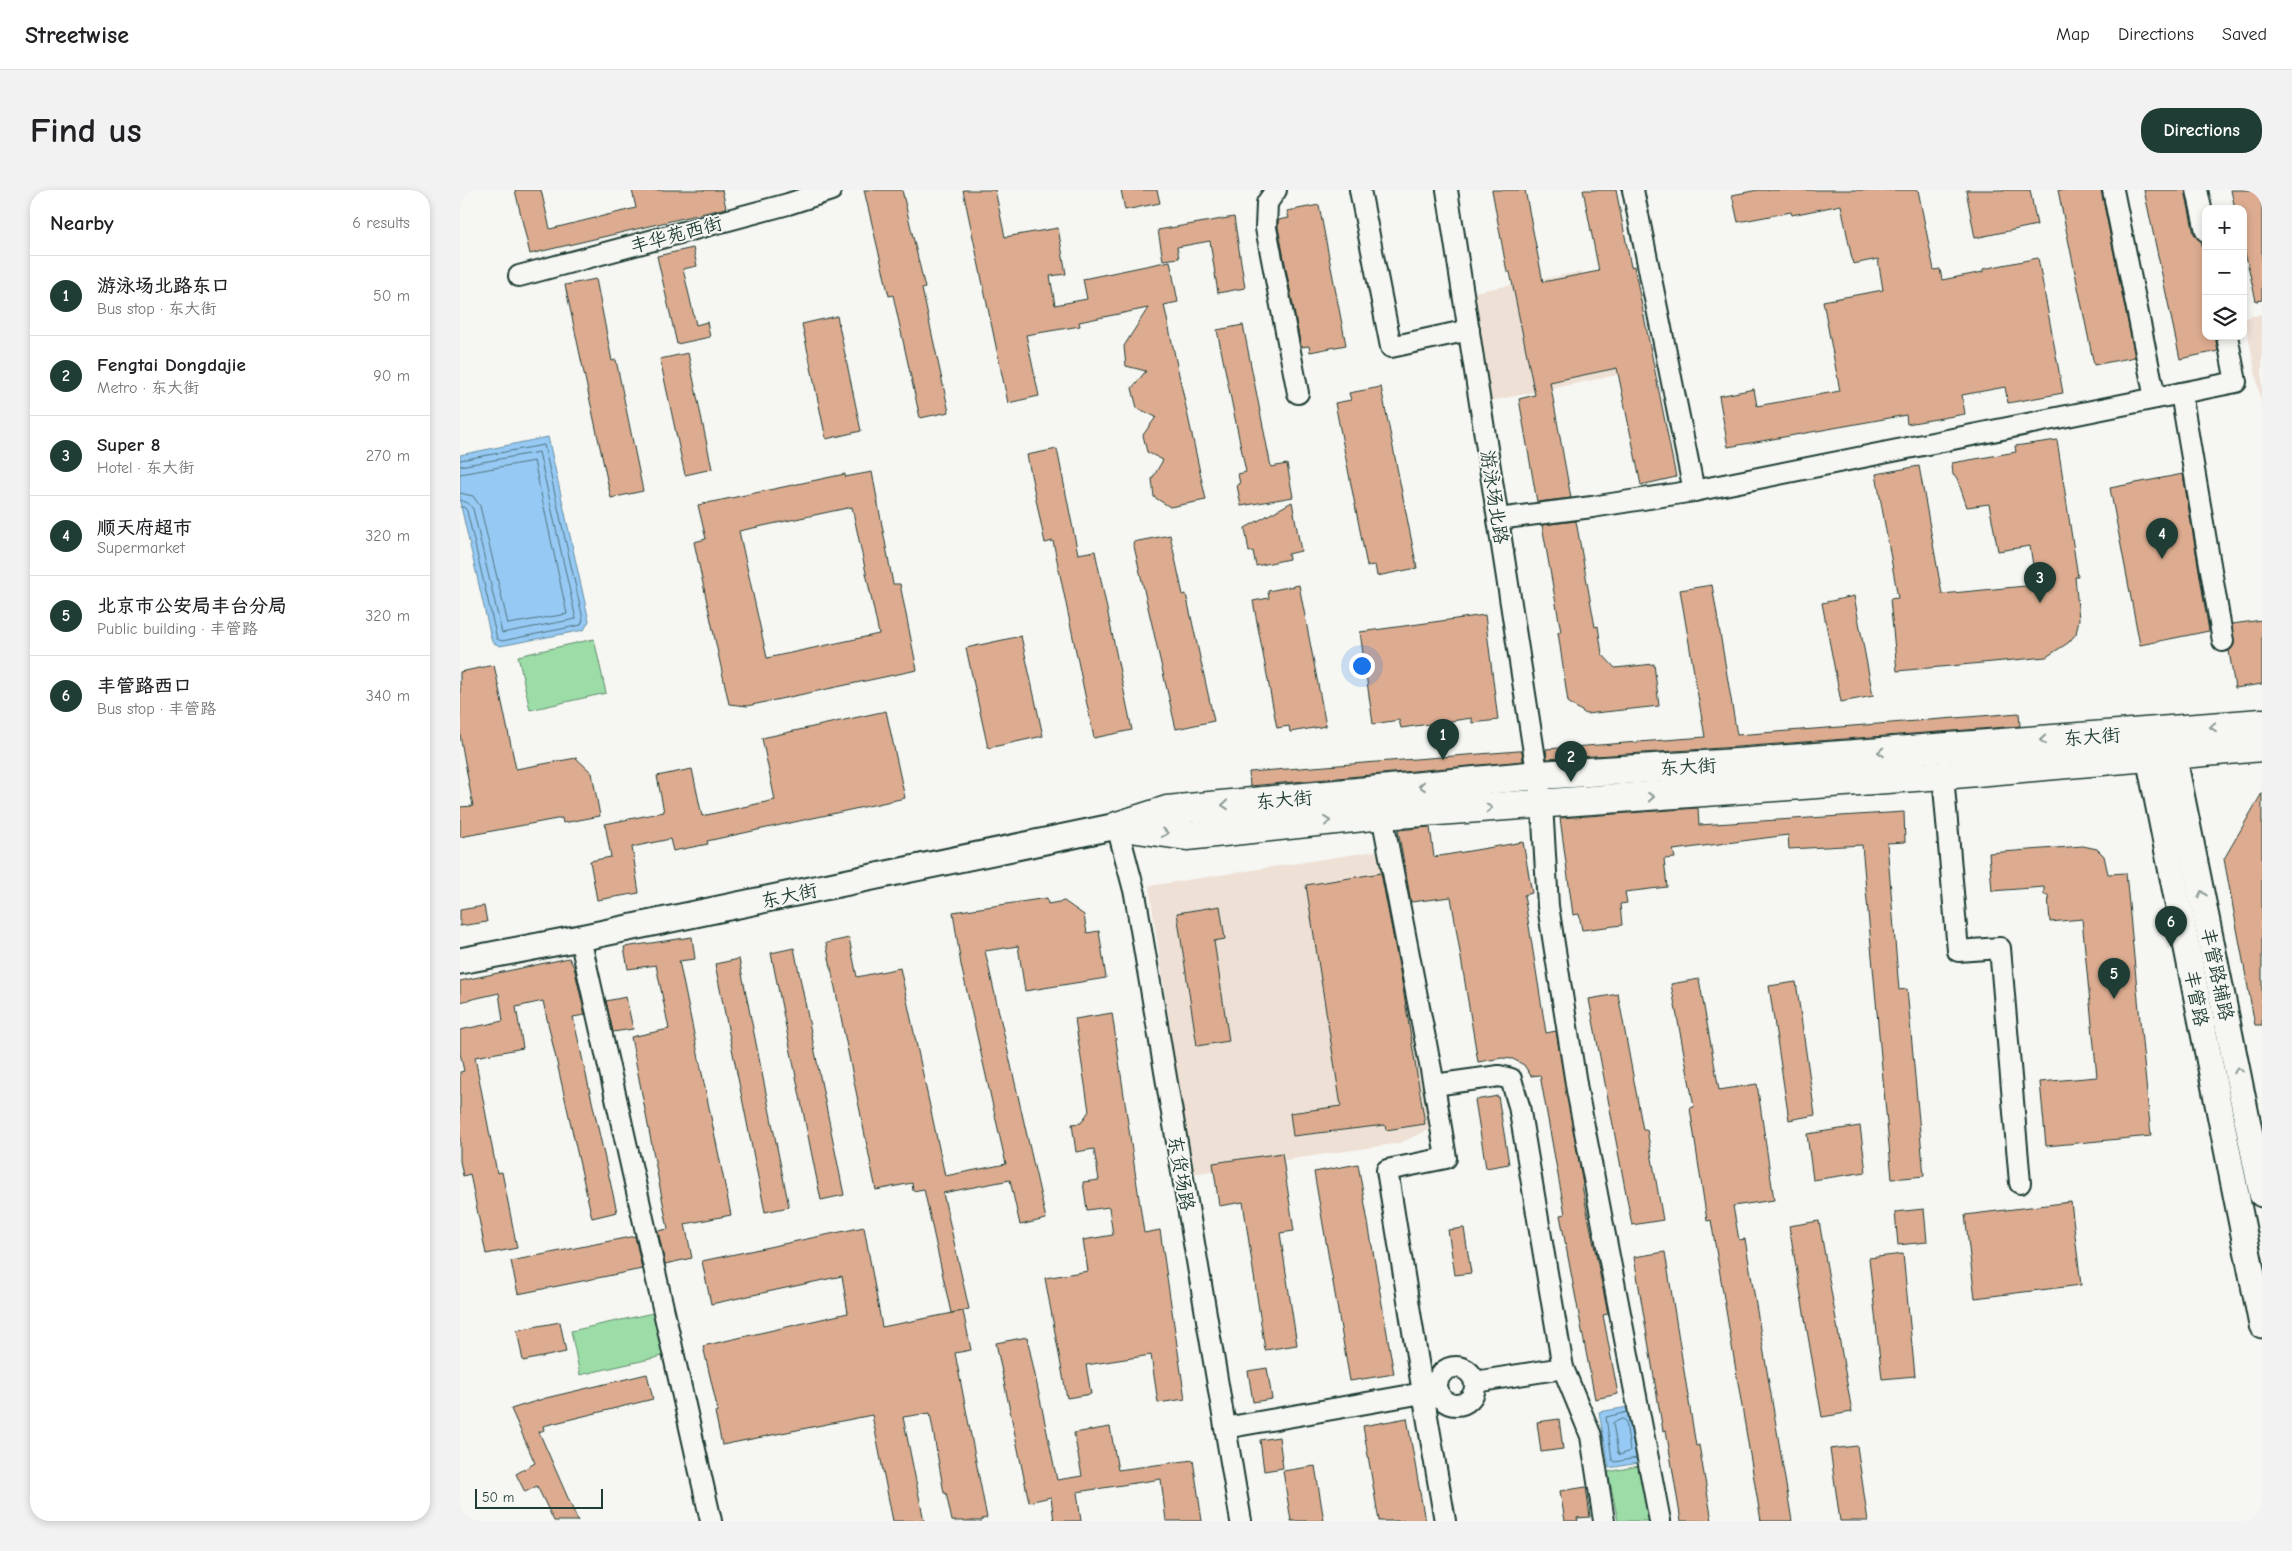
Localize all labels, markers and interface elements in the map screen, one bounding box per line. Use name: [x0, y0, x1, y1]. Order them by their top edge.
text: Streetwise: [25, 21, 129, 49]
text: Map: [2056, 24, 2090, 45]
text: Directions: [2118, 24, 2194, 45]
text: Saved: [2222, 24, 2267, 45]
button: Directions: [2141, 108, 2262, 153]
text: Find us: [30, 110, 142, 151]
map controls: [2202, 205, 2247, 340]
button: +: [2202, 205, 2247, 250]
text: Nearby: [50, 211, 114, 235]
street label: 丰华苑西街: [628, 212, 725, 258]
text: 6 results: [352, 214, 410, 232]
button: −: [2202, 250, 2247, 295]
text: 游泳场北路东口: [97, 275, 230, 297]
text: 1: [63, 287, 69, 305]
text: 50 m: [373, 287, 410, 305]
button: layers: [2202, 295, 2247, 340]
text: Bus stop · 东大街: [97, 300, 216, 318]
text: Fengtai Dongdajie: [97, 354, 246, 376]
text: 2: [62, 367, 70, 385]
text: 90 m: [373, 367, 410, 385]
text: Metro · 东大街: [97, 379, 199, 397]
text: Super 8: [97, 434, 161, 456]
text: 3: [62, 447, 70, 465]
text: 270 m: [366, 447, 410, 465]
street label: 游泳场北路: [1476, 449, 1512, 546]
text: Hotel · 东大街: [97, 459, 194, 477]
text: 顺天府超市: [97, 517, 192, 539]
pin: 4: [2146, 518, 2178, 559]
text: 4: [62, 527, 70, 545]
text: 320 m: [365, 527, 410, 545]
text: Supermarket: [97, 539, 185, 557]
pin: 3: [2024, 562, 2056, 603]
text: 北京市公安局丰台分局: [97, 595, 287, 617]
text: 5: [62, 607, 70, 625]
text: 320 m: [365, 607, 410, 625]
text: Public building · 丰管路: [97, 620, 258, 638]
your location: [1349, 653, 1375, 679]
text: 丰管路西口: [97, 675, 192, 697]
text: 6: [62, 687, 70, 705]
text: 340 m: [366, 687, 410, 705]
text: Bus stop · 丰管路: [97, 700, 216, 718]
pin: 1: [1427, 719, 1459, 760]
one-way arrow: [2209, 721, 2217, 732]
street label: 东大街: [2063, 724, 2121, 750]
one-way arrow: [2038, 734, 2046, 745]
pin: 2: [1555, 741, 1587, 782]
one-way arrow: [1876, 747, 1884, 758]
street label: 东大街: [1659, 755, 1717, 779]
one-way arrow: [1418, 780, 1426, 791]
street label: 东大街: [1255, 787, 1313, 813]
one-way arrow: [1647, 791, 1655, 802]
one-way arrow: [1221, 799, 1229, 810]
one-way arrow: [1485, 802, 1493, 813]
one-way arrow: [1323, 816, 1331, 827]
one-way arrow: [1161, 828, 1170, 838]
street label: 东大街: [759, 879, 819, 913]
one-way arrow: [2197, 890, 2207, 898]
pin: 6: [2155, 906, 2187, 947]
street label: 丰管路辅路: [2197, 925, 2239, 1023]
pin: 5: [2098, 958, 2130, 999]
street label: 丰管路: [2180, 968, 2214, 1028]
one-way arrow: [2233, 1066, 2244, 1075]
street label: 东货场路: [1164, 1134, 1198, 1213]
scale bar: [475, 1486, 602, 1509]
text: 50 m: [482, 1489, 514, 1506]

